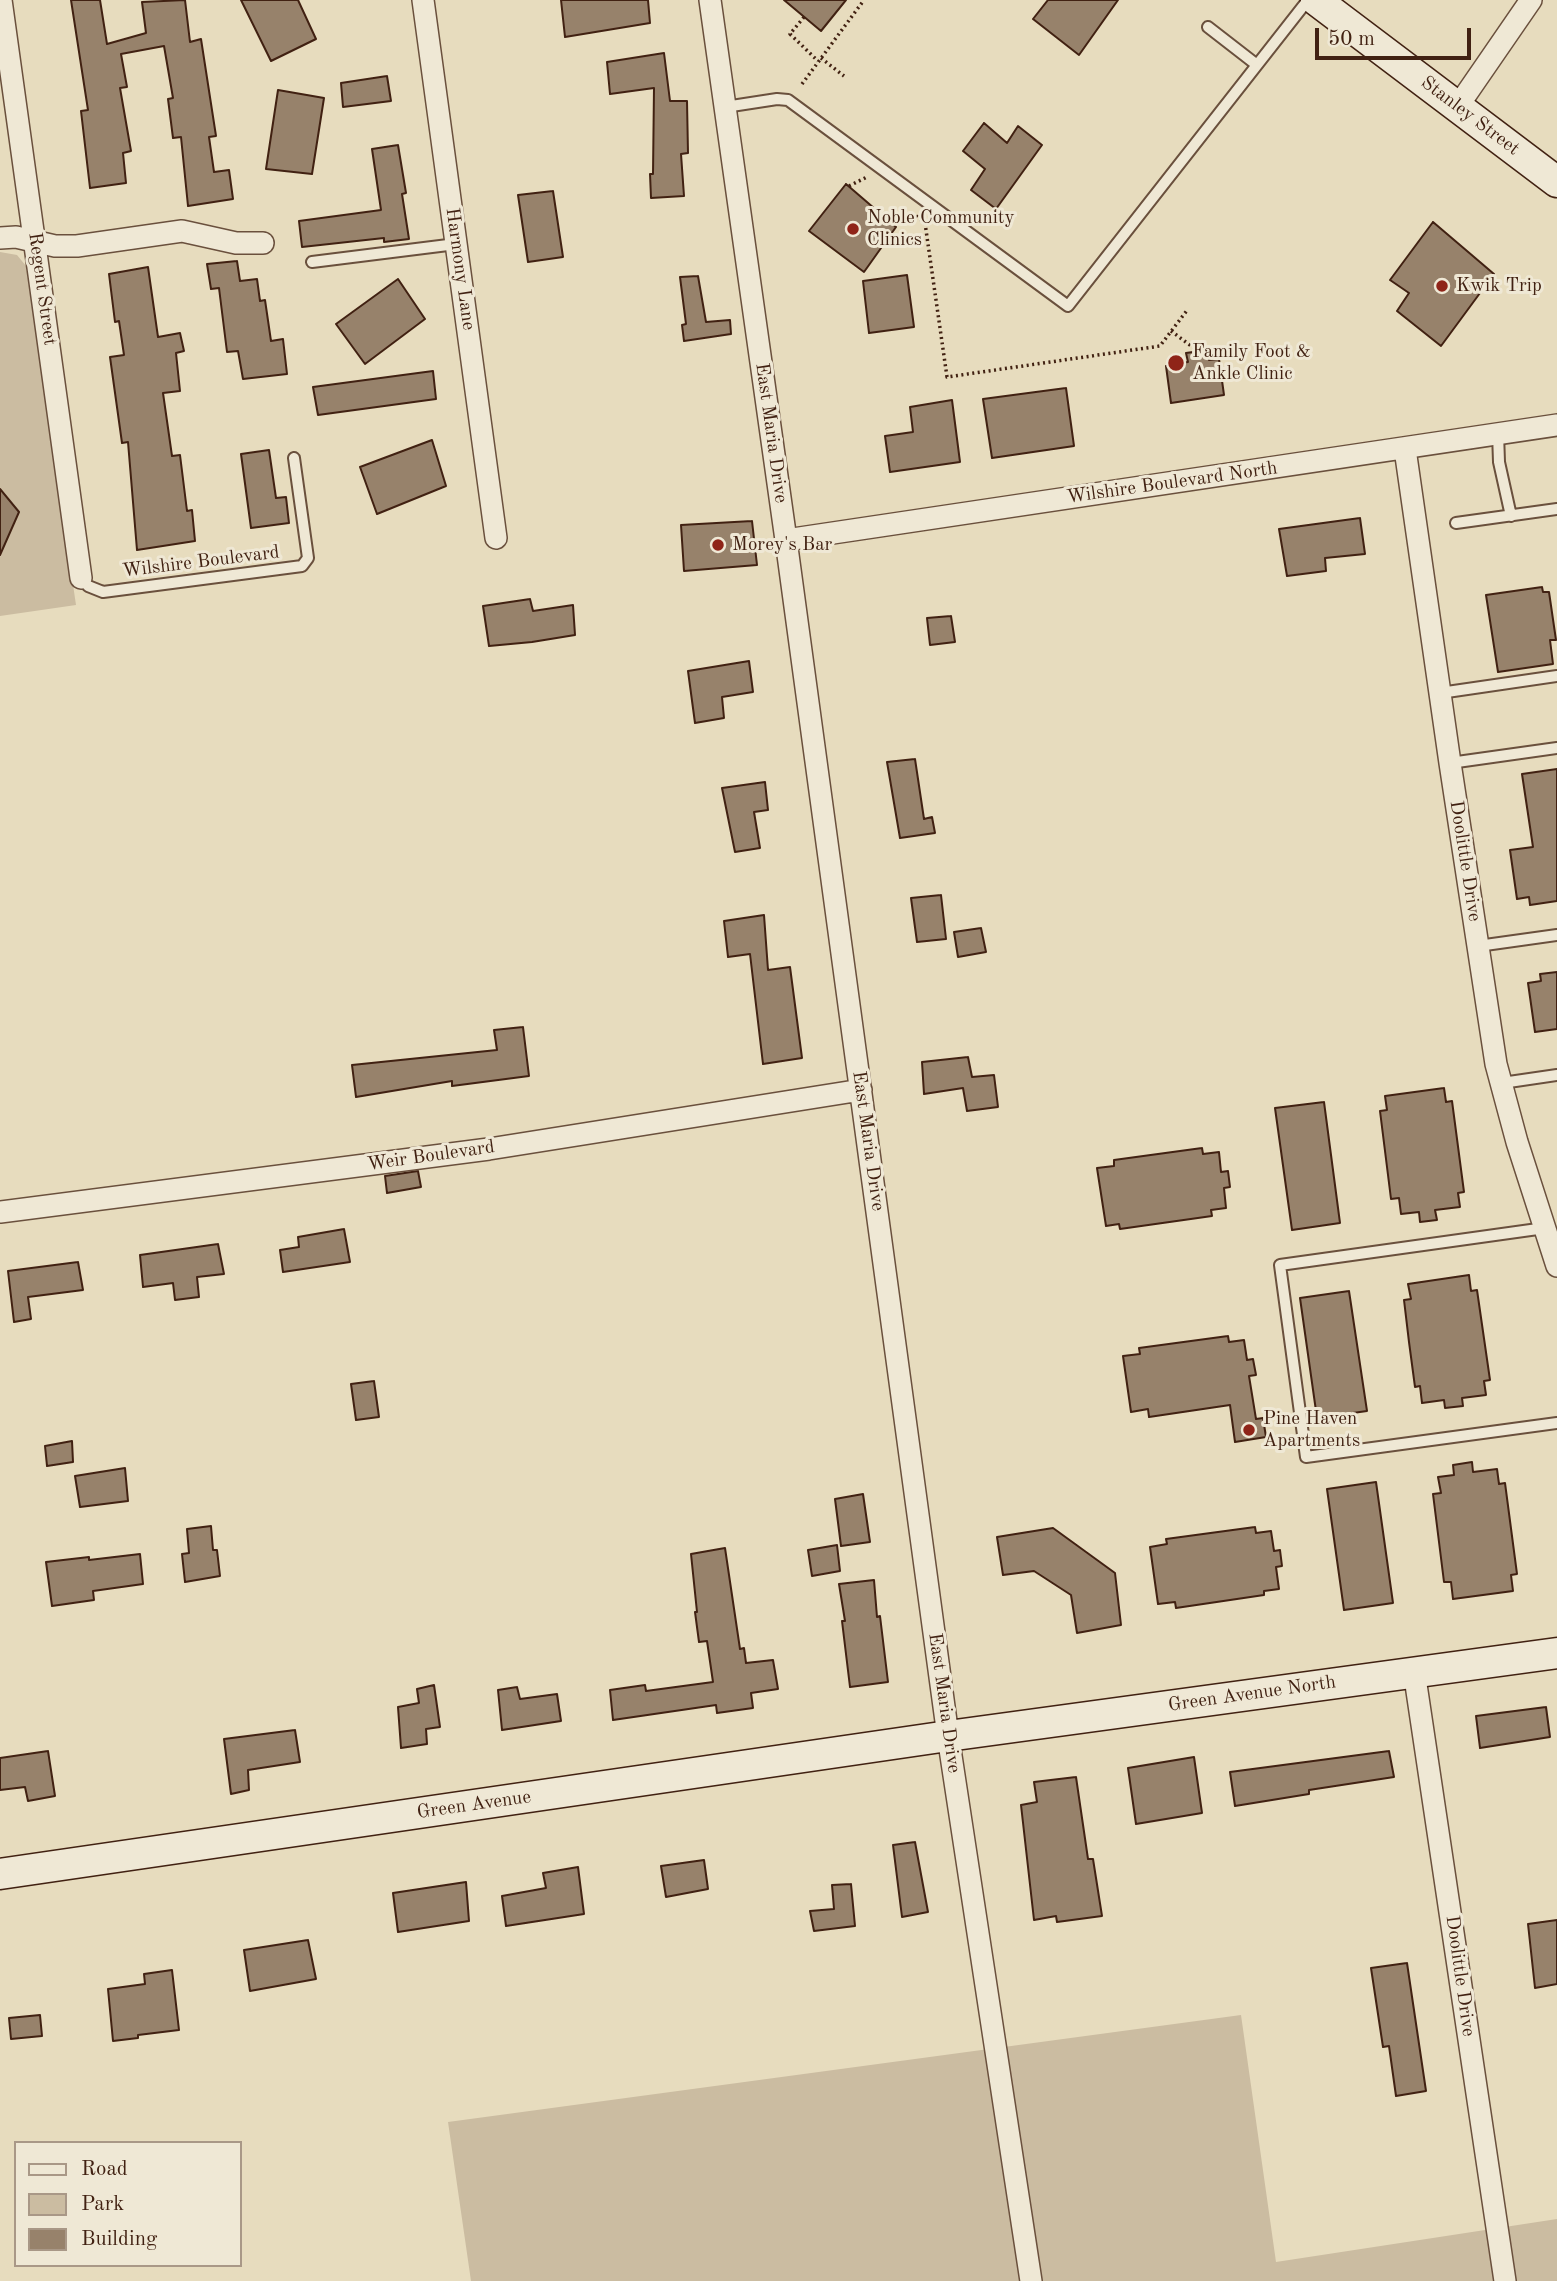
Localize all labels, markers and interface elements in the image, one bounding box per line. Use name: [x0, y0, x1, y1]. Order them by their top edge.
scale bar: [1319, 14, 1475, 58]
text: 50 m: [1328, 29, 1375, 50]
street label: Stanley Street: [1416, 71, 1524, 161]
street label: Harmony Lane: [440, 206, 480, 332]
place label: Noble Community Clinics: [867, 207, 1015, 251]
marker: Noble Community Clinics: [845, 221, 861, 237]
street label: Regent Street: [23, 231, 61, 347]
place label: Kwik Trip: [1456, 275, 1542, 297]
marker: Kwik Trip: [1434, 278, 1450, 294]
place label: Family Foot & Ankle Clinic: [1192, 341, 1311, 385]
marker: Family Foot & Ankle Clinic: [1166, 353, 1186, 373]
street label: East Maria Drive: [750, 361, 792, 505]
street label: Wilshire Boulevard North: [1065, 457, 1279, 509]
place label: Morey's Bar: [732, 534, 832, 556]
marker: Morey's Bar: [710, 537, 726, 553]
street label: Wilshire Boulevard: [121, 541, 281, 583]
street label: Doolittle Drive: [1444, 799, 1486, 923]
street label: East Maria Drive: [847, 1069, 889, 1213]
street label: Weir Boulevard: [366, 1136, 496, 1176]
place label: Pine Haven Apartments: [1263, 1408, 1360, 1452]
marker: Pine Haven Apartments: [1241, 1422, 1257, 1438]
street label: East Maria Drive: [923, 1631, 965, 1775]
street label: Green Avenue North: [1167, 1671, 1337, 1717]
street label: Green Avenue: [416, 1786, 532, 1824]
street label: Doolittle Drive: [1440, 1914, 1480, 2038]
legend: [14, 2141, 242, 2267]
text: Road: [81, 2159, 128, 2180]
text: Park: [81, 2194, 124, 2215]
text: Building: [81, 2229, 157, 2250]

